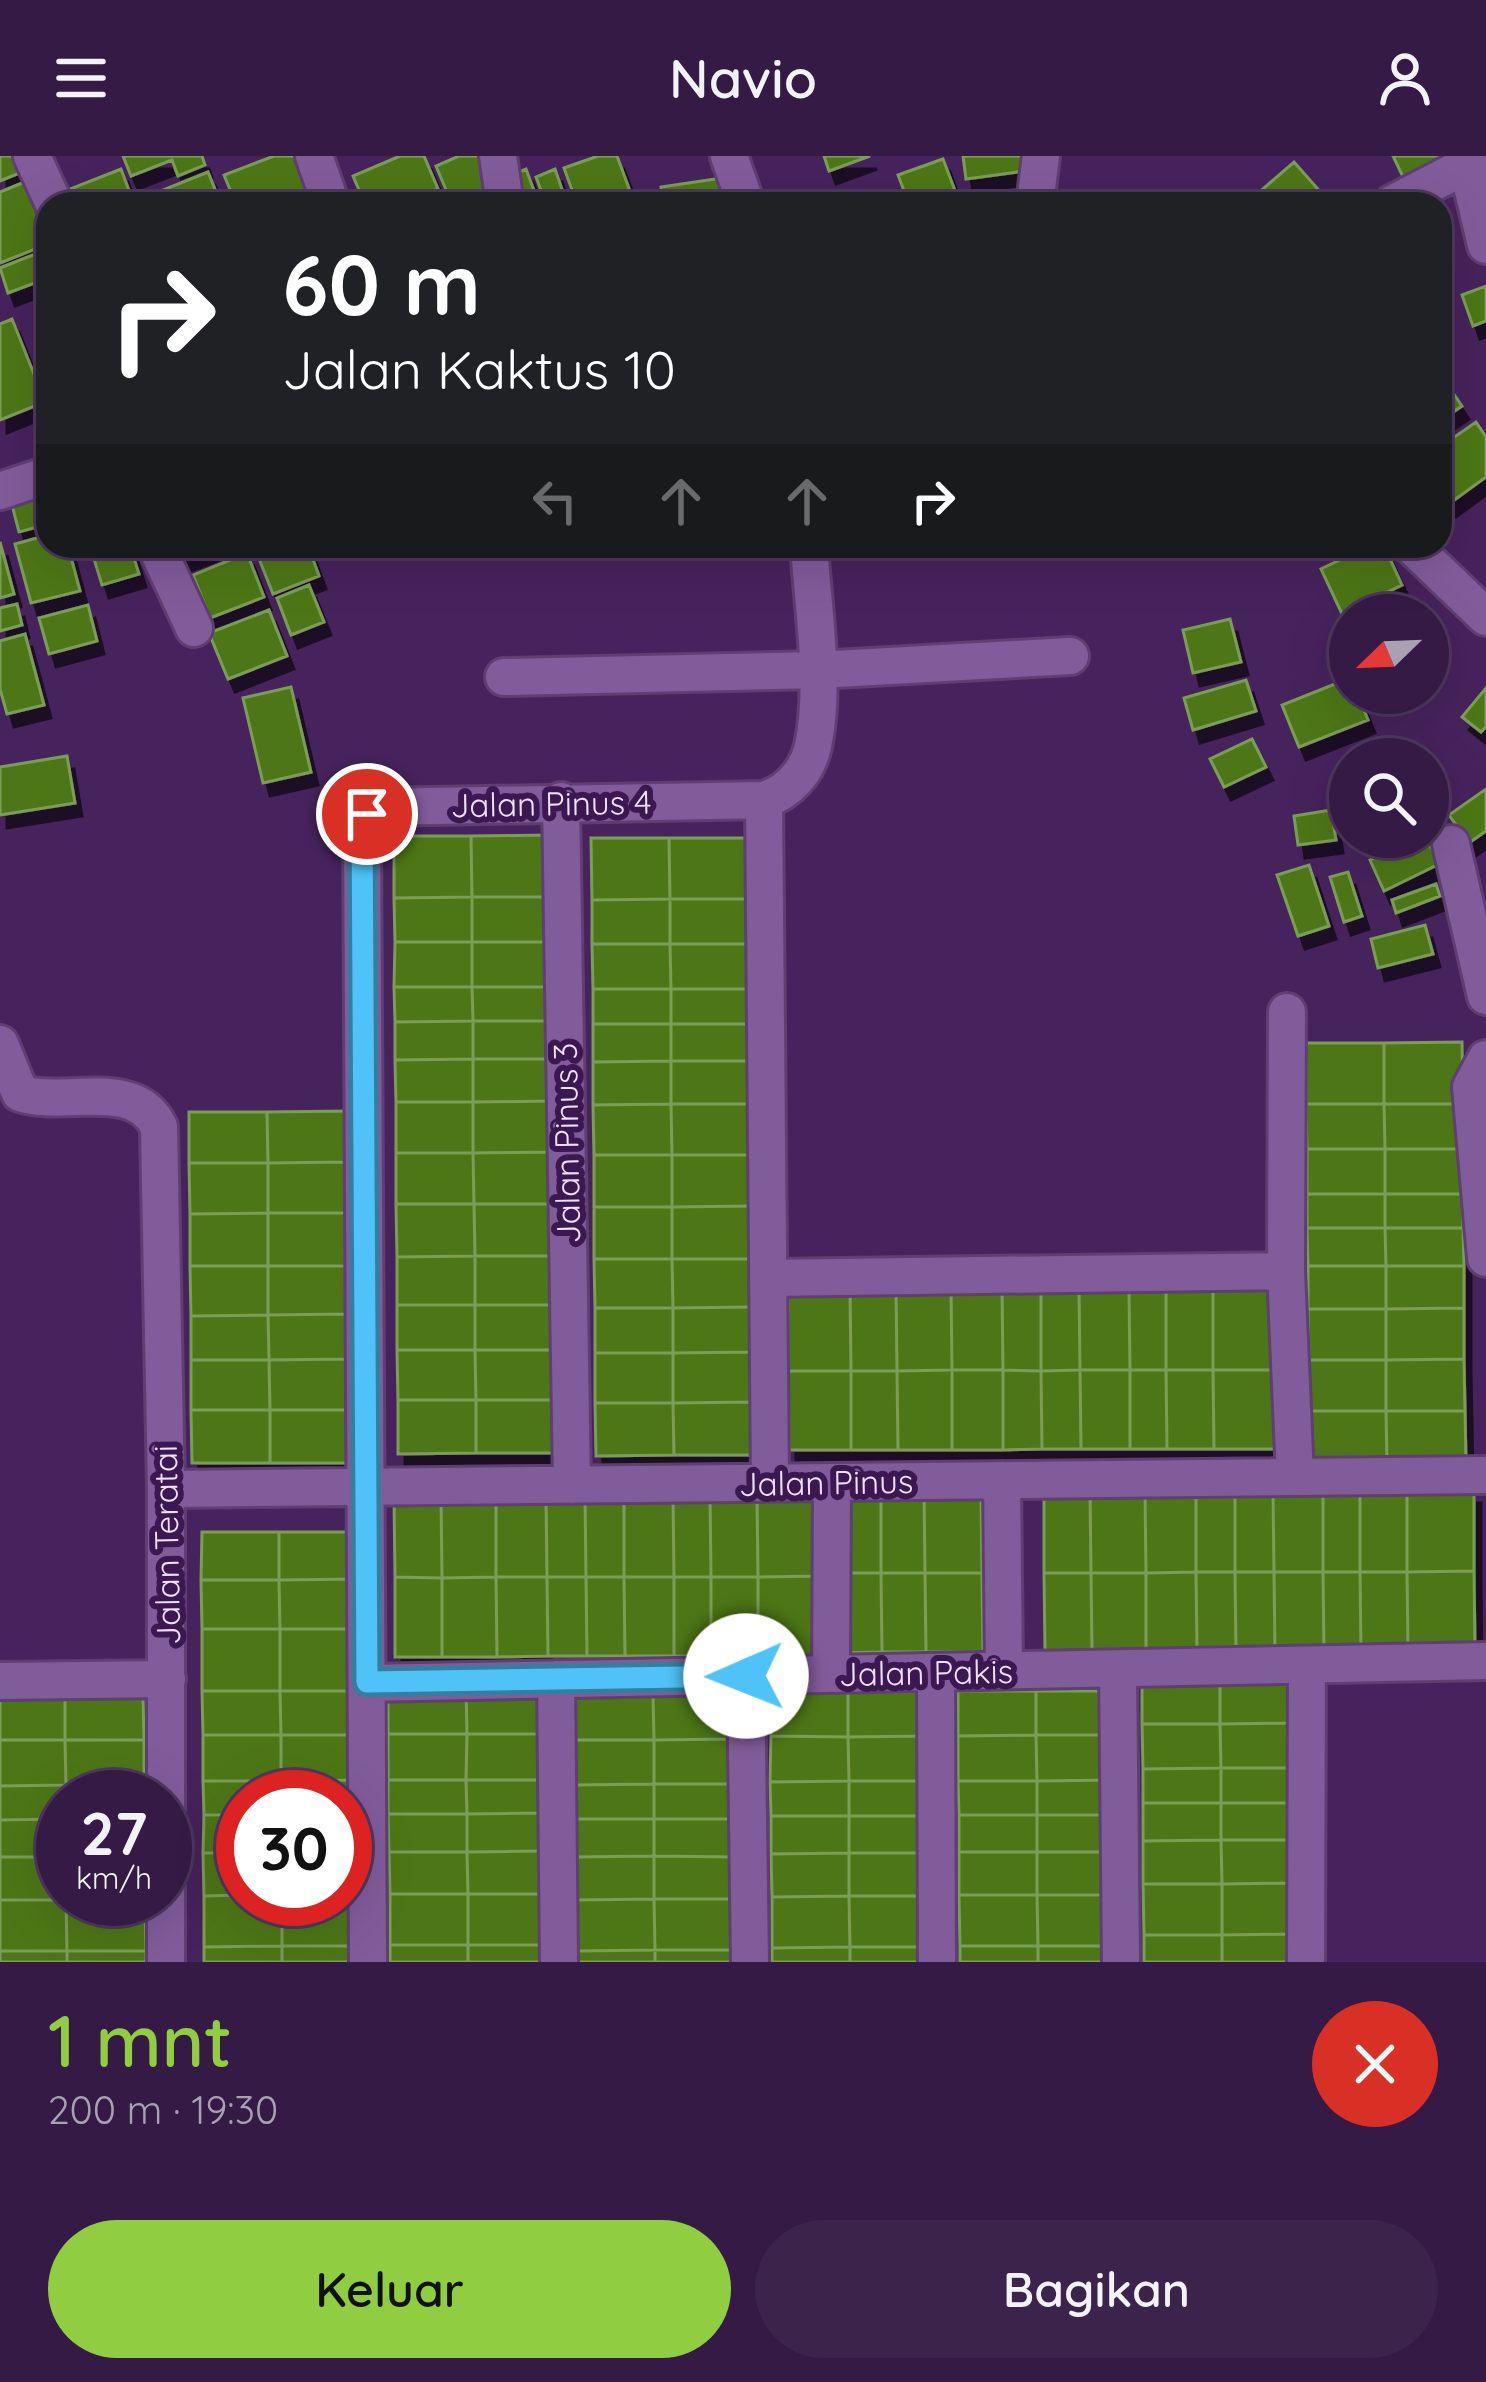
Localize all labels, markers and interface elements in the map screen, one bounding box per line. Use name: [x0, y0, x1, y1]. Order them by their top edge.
text: Navio: [669, 44, 817, 112]
icon: menu: [48, 45, 114, 111]
icon: person: [1372, 45, 1438, 111]
text: 60 m: [282, 231, 481, 336]
icon: right: [84, 240, 240, 396]
text: Jalan Kaktus 10: [282, 335, 676, 403]
icon: left: [522, 468, 588, 534]
icon: ahead: [648, 468, 714, 534]
icon: ahead: [774, 468, 840, 534]
icon: right: [900, 468, 966, 534]
north arrow: [1329, 594, 1449, 714]
map controls: [1329, 594, 1449, 858]
button: search: [1329, 738, 1449, 858]
pin: [316, 763, 418, 865]
icon: arrive: [334, 781, 400, 847]
street label: Jalan Pinus 4: [450, 781, 652, 825]
street label: Jalan Pinus 3: [544, 1042, 588, 1244]
street label: Jalan Teratai: [144, 1445, 188, 1645]
street label: Jalan Pinus: [738, 1460, 914, 1504]
position arrow: [683, 1613, 809, 1739]
street label: Jalan Pakis: [839, 1650, 1013, 1694]
speed limit sign: 30: [216, 1770, 372, 1926]
text: 27: [80, 1795, 148, 1870]
text: km/h: [76, 1859, 152, 1897]
text: 1 mnt: [48, 1995, 232, 2085]
button: close: [1312, 2001, 1438, 2127]
text: 200 m · 19:30: [48, 2085, 278, 2134]
button: Keluar: [48, 2220, 731, 2358]
button: Bagikan: [755, 2220, 1438, 2358]

